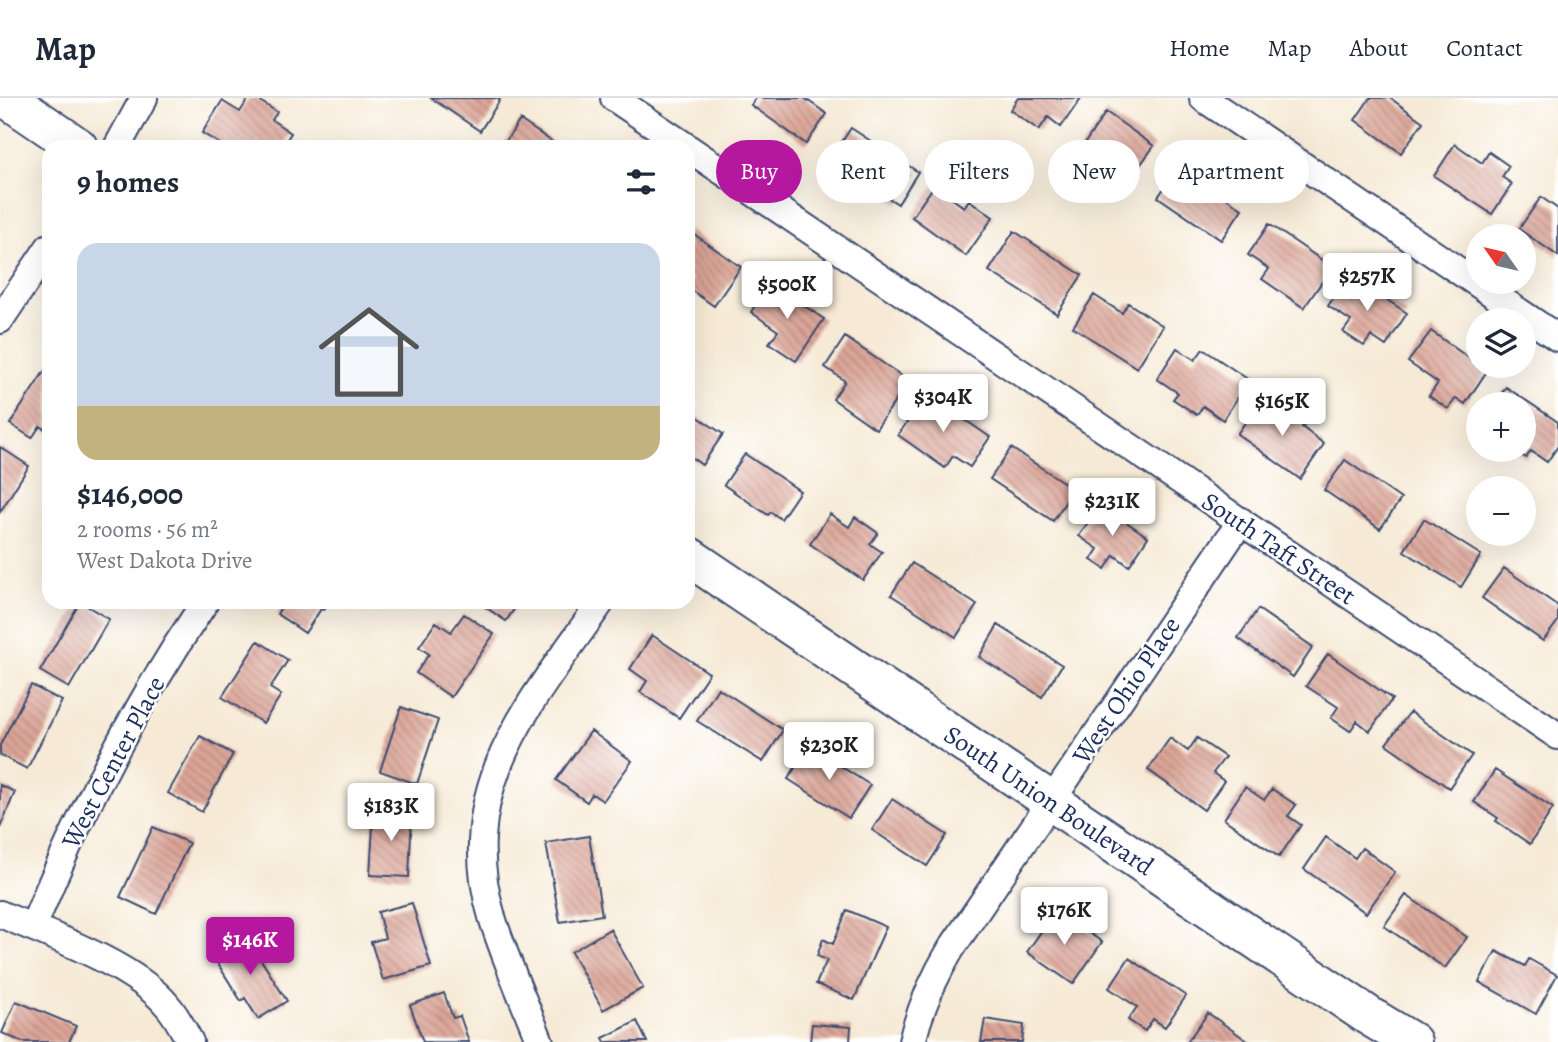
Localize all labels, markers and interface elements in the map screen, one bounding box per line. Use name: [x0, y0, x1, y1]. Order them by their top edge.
text: Map: [35, 26, 96, 71]
text: Home: [1169, 32, 1230, 64]
text: Map: [1268, 32, 1312, 64]
text: About: [1350, 32, 1408, 64]
text: Contact: [1446, 32, 1523, 64]
chip: Buy: [716, 140, 802, 203]
chip: Rent: [816, 140, 910, 203]
chip: Filters: [924, 140, 1034, 203]
chip: New: [1048, 140, 1140, 203]
chip: Apartment: [1154, 140, 1309, 203]
text: 9 homes: [77, 162, 179, 202]
icon: filters: [622, 163, 660, 201]
north arrow: [1466, 224, 1536, 294]
map controls: [1466, 224, 1536, 546]
pin: $257K: [1318, 254, 1416, 313]
text: $257K: [1339, 260, 1395, 291]
pin: $500K: [738, 262, 836, 321]
text: $500K: [758, 268, 816, 299]
icon: home: [306, 289, 432, 415]
button: layers: [1466, 308, 1536, 378]
pin: $304K: [894, 374, 992, 434]
pin: $165K: [1233, 378, 1331, 438]
text: $304K: [914, 381, 972, 412]
text: $165K: [1255, 385, 1309, 416]
button: +: [1466, 392, 1536, 462]
text: $146,000: [77, 474, 183, 514]
button: −: [1466, 476, 1536, 546]
pin: $231K: [1063, 478, 1161, 538]
street label: South Taft Street: [1195, 484, 1363, 613]
text: $231K: [1084, 485, 1140, 516]
text: 2 rooms · 56 m²: [77, 514, 218, 545]
text: West Dakota Drive: [77, 545, 252, 576]
street label: West Ohio Place: [1064, 610, 1189, 772]
street label: West Center Place: [53, 670, 174, 855]
street label: South Union Boulevard: [937, 717, 1161, 884]
pin: $230K: [780, 722, 878, 782]
text: $230K: [800, 729, 858, 760]
pin: $183K: [342, 784, 440, 843]
text: $183K: [364, 790, 419, 821]
pin: $176K: [1015, 888, 1113, 947]
text: $176K: [1037, 894, 1091, 925]
pin: $146K: [201, 918, 299, 977]
text: $146K: [222, 924, 278, 955]

